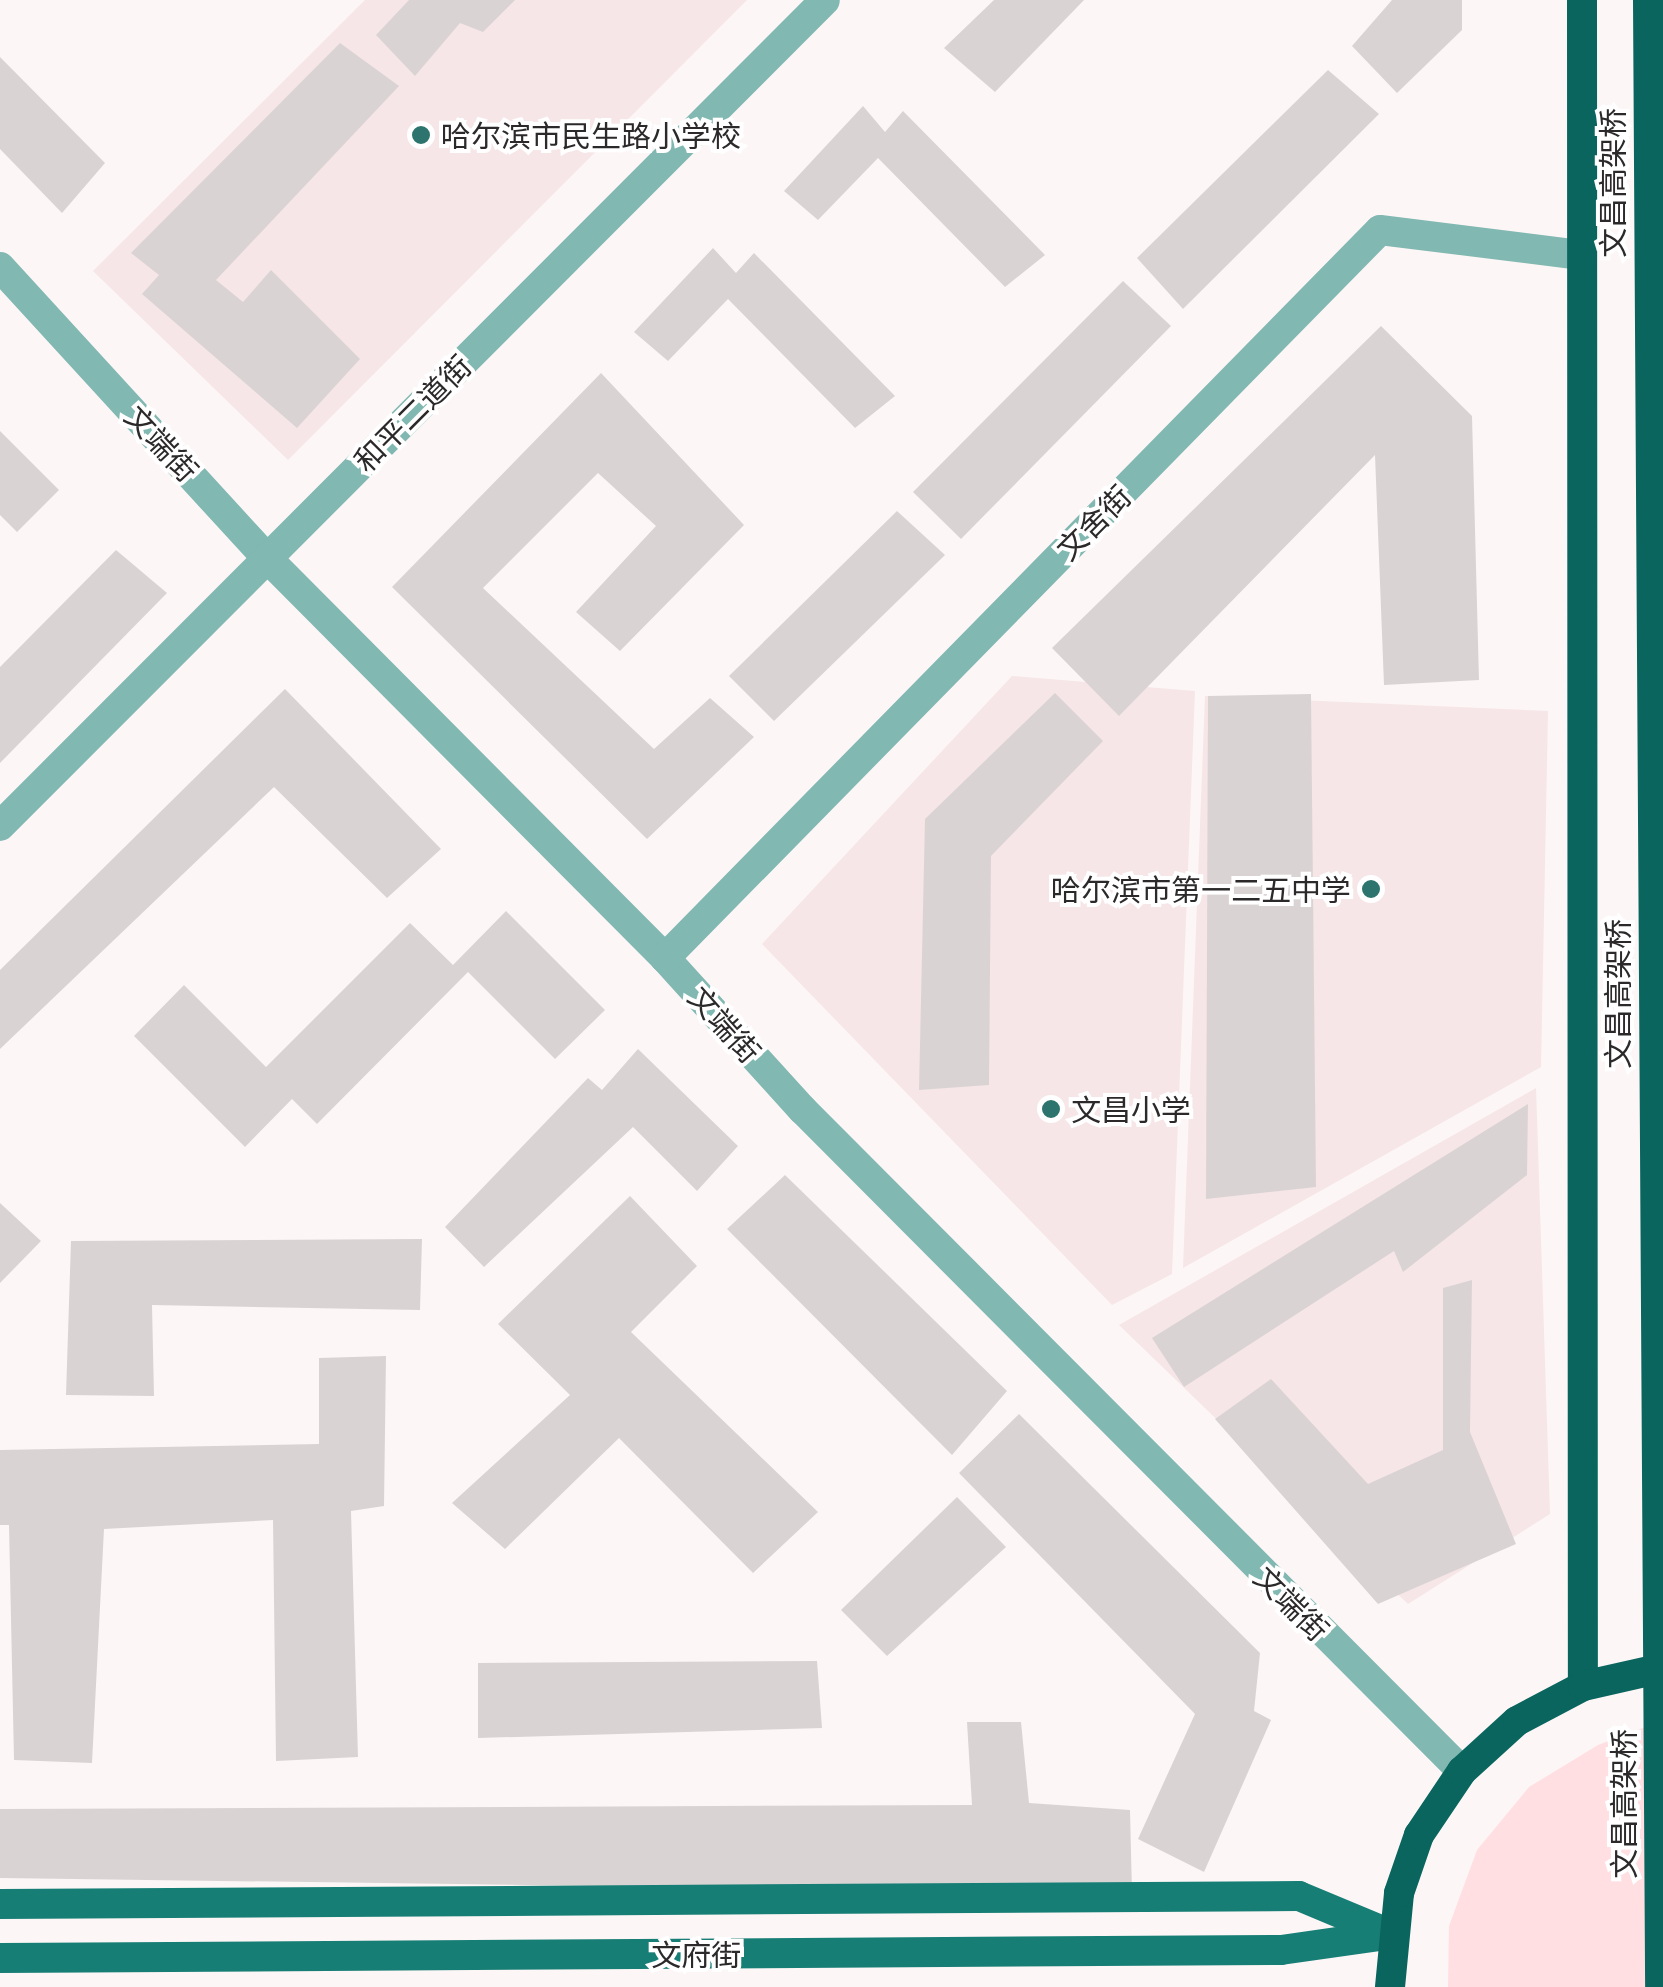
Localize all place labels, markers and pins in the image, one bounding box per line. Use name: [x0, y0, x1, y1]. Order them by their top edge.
place label: 哈尔滨市民生路小学校: [441, 117, 741, 153]
marker: 哈尔滨市民生路小学校: [410, 124, 432, 146]
place label: 哈尔滨市第一二五中学: [1051, 871, 1351, 907]
marker: 哈尔滨市第一二五中学: [1360, 878, 1382, 900]
place label: 文昌小学: [1071, 1091, 1191, 1127]
marker: 文昌小学: [1040, 1098, 1062, 1120]

